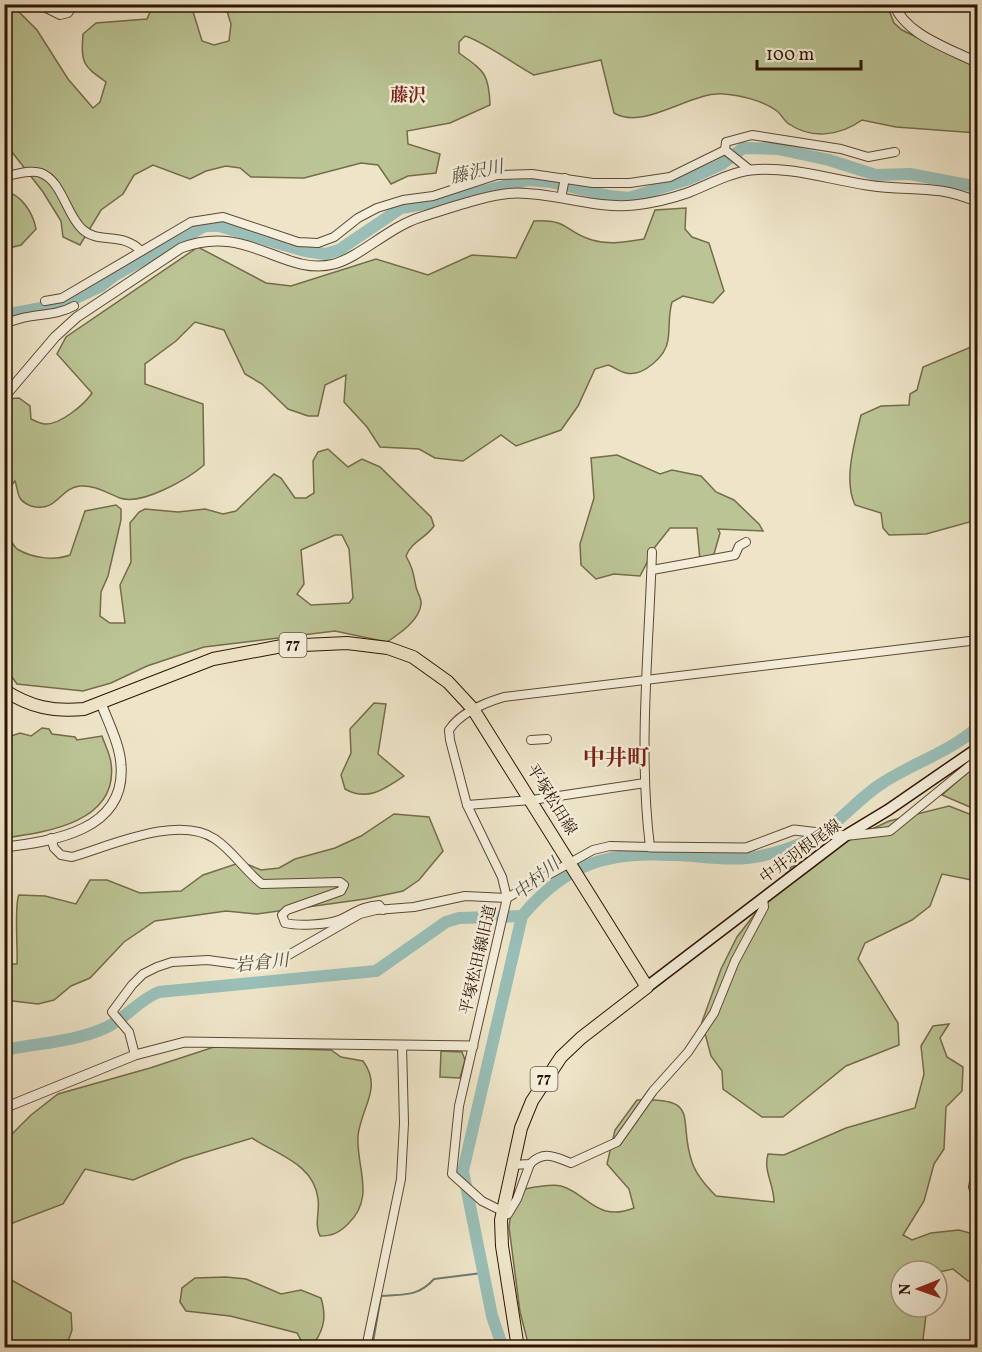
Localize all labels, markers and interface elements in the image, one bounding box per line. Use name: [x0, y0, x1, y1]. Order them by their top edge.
scale bar: [757, 33, 860, 71]
text: 100 m: [766, 43, 815, 68]
district label: 藤沢: [390, 84, 426, 109]
water label: 藤沢川: [448, 155, 508, 191]
road number: 77: [280, 633, 306, 657]
district label: 中井町: [583, 744, 649, 775]
street label: 平塚松田線: [520, 760, 582, 840]
street label: 中井羽根尾線: [756, 815, 846, 889]
water label: 中村川: [508, 852, 567, 907]
street label: 平塚松田線旧道: [456, 903, 502, 1017]
water label: 岩倉川: [234, 949, 292, 979]
road number: 77: [530, 1067, 558, 1091]
north arrow: [889, 1259, 949, 1319]
text: N: [895, 1283, 917, 1295]

